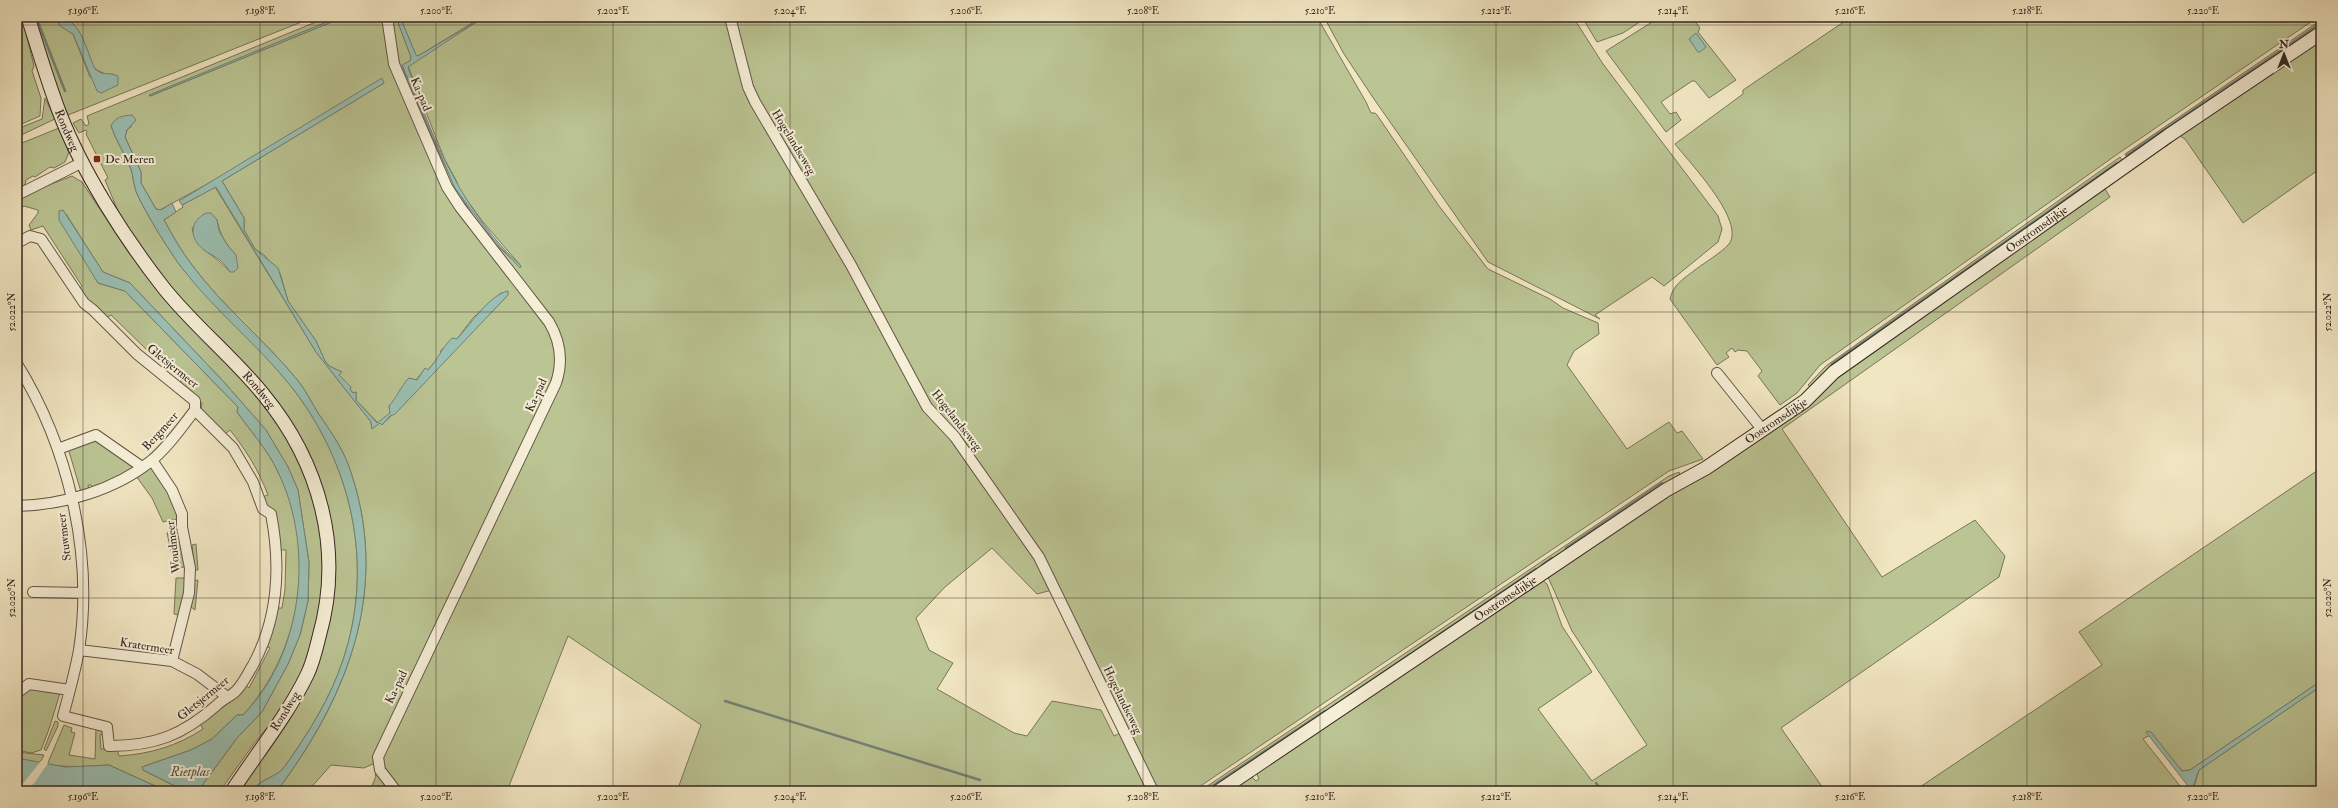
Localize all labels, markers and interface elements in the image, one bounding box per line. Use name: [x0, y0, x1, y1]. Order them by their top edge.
text: 5.196°E: [68, 5, 98, 17]
text: 5.198°E: [245, 5, 275, 17]
text: 5.200°E: [420, 5, 452, 17]
text: 5.202°E: [597, 5, 629, 17]
text: 5.204°E: [774, 5, 806, 17]
text: 5.206°E: [950, 5, 982, 17]
text: 5.208°E: [1127, 5, 1159, 17]
text: 5.210°E: [1305, 5, 1335, 17]
text: 5.212°E: [1481, 5, 1511, 17]
text: 5.214°E: [1658, 5, 1688, 17]
text: 5.216°E: [1835, 5, 1865, 17]
text: 5.218°E: [2012, 5, 2042, 17]
text: 5.220°E: [2187, 5, 2219, 17]
north arrow: [2264, 34, 2304, 74]
text: N: [2278, 38, 2290, 51]
street label: Ka-pad: [407, 75, 434, 113]
street label: Rondweg: [51, 107, 83, 155]
street label: Hogelandseweg: [768, 107, 820, 179]
place label: De Meren: [105, 152, 154, 167]
marker: De Meren: [92, 154, 102, 164]
street label: Oostromsdijkje: [2003, 202, 2071, 256]
text: 52.022°N: [6, 292, 18, 332]
text: 52.022°N: [2322, 292, 2334, 332]
street label: Gletsjermeer: [144, 341, 202, 392]
street label: Rondweg: [239, 368, 280, 413]
street label: Ka-pad: [522, 376, 551, 414]
street label: Hogelandseweg: [928, 387, 986, 455]
street label: Oostromsdijkje: [1742, 395, 1810, 448]
street label: Bergmeer: [139, 408, 182, 454]
street label: Stuwmeer: [54, 512, 75, 562]
street label: Woudmeer: [163, 519, 184, 575]
street label: Oostromsdijkje: [1471, 572, 1540, 625]
text: 52.020°N: [6, 578, 18, 618]
text: 52.020°N: [2322, 578, 2334, 618]
street label: Kratermeer: [119, 635, 176, 658]
street label: Hogelandseweg: [1100, 664, 1146, 738]
street label: Ka-pad: [382, 668, 411, 706]
street label: Gletsjermeer: [174, 673, 233, 724]
street label: Rondweg: [267, 688, 304, 734]
water label: Rietplas: [169, 764, 210, 780]
text: 5.196°E: [68, 791, 98, 803]
text: 5.198°E: [245, 791, 275, 803]
text: 5.200°E: [420, 791, 452, 803]
text: 5.202°E: [597, 791, 629, 803]
text: 5.204°E: [774, 791, 806, 803]
text: 5.206°E: [950, 791, 982, 803]
text: 5.208°E: [1127, 791, 1159, 803]
text: 5.210°E: [1305, 791, 1335, 803]
text: 5.212°E: [1481, 791, 1511, 803]
text: 5.214°E: [1658, 791, 1688, 803]
text: 5.216°E: [1835, 791, 1865, 803]
text: 5.218°E: [2012, 791, 2042, 803]
text: 5.220°E: [2187, 791, 2219, 803]

